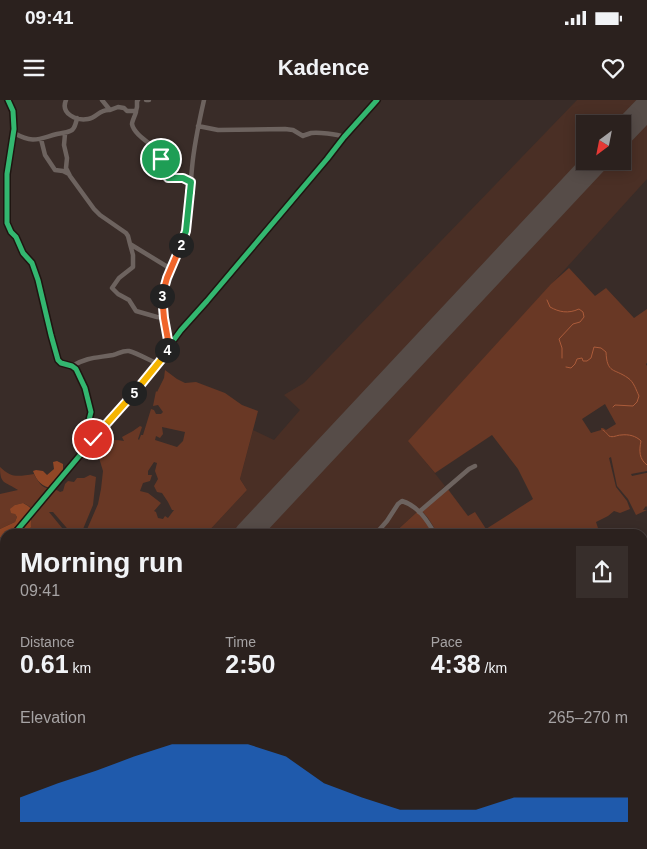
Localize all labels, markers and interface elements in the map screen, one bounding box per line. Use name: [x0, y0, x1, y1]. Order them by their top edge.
text: 09:41: [25, 7, 74, 28]
icon: menu: [20, 54, 48, 82]
icon: heart: [599, 54, 627, 82]
text: Kadence: [278, 55, 369, 80]
north arrow: [576, 115, 631, 170]
map controls: [576, 115, 631, 170]
pin: [140, 138, 182, 180]
icon: arrive: [147, 145, 175, 173]
pin: 2: [168, 232, 194, 258]
text: 2: [178, 237, 185, 253]
pin: 3: [150, 284, 174, 308]
text: 3: [159, 288, 166, 304]
pin: 4: [154, 338, 180, 362]
text: 4: [164, 342, 171, 358]
pin: 5: [122, 380, 146, 406]
text: 5: [131, 385, 138, 401]
pin: [72, 418, 114, 460]
icon: check: [79, 425, 107, 453]
button: share: [576, 546, 628, 598]
text: Morning run: [20, 547, 183, 578]
text: 09:41: [20, 582, 60, 599]
text: Distance: [20, 634, 74, 650]
text: Time: [225, 634, 256, 650]
text: Pace: [431, 634, 463, 650]
text: 0.61: [20, 650, 69, 678]
text: 2:50: [225, 650, 275, 678]
text: 4:38: [431, 650, 481, 678]
text: km: [69, 660, 91, 676]
text: /km: [481, 660, 507, 676]
text: Elevation: [20, 709, 86, 726]
text: 265–270 m: [548, 709, 628, 726]

